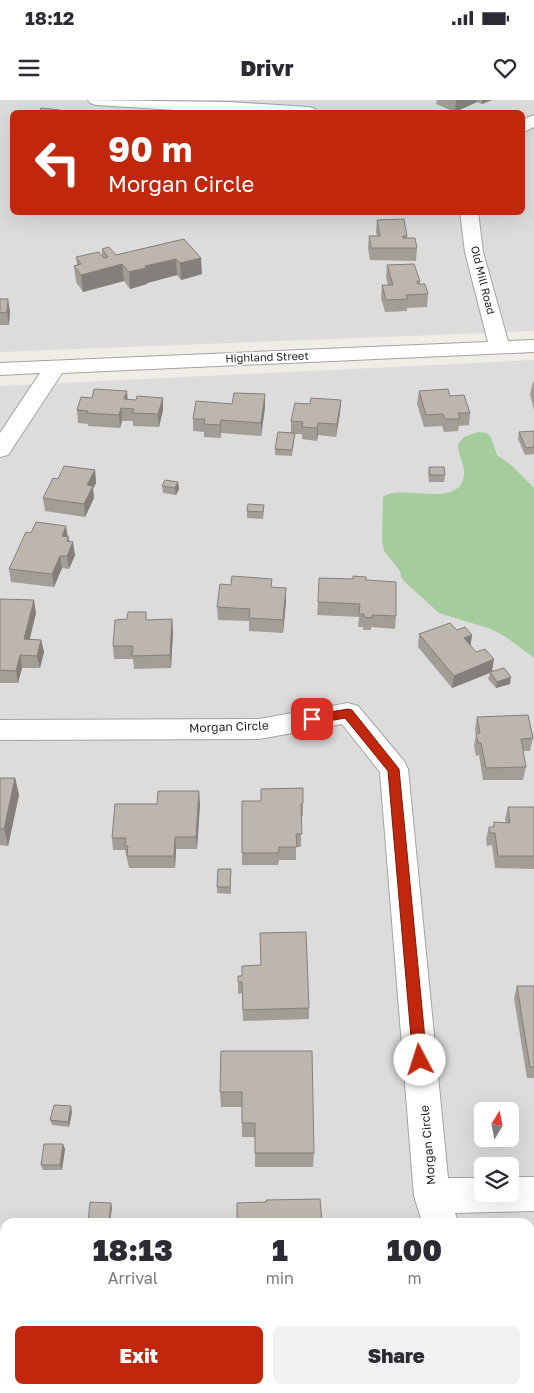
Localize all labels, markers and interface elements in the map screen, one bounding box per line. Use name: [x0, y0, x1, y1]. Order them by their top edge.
text: 18:12: [25, 6, 74, 29]
icon: menu: [15, 54, 43, 82]
text: Drivr: [240, 54, 294, 81]
icon: heart: [491, 54, 519, 82]
text: 90 m: [108, 128, 192, 170]
icon: left: [25, 130, 90, 195]
text: Morgan Circle: [108, 170, 254, 197]
street label: Old Mill Road: [469, 244, 498, 316]
street label: Highland Street: [225, 349, 309, 364]
pin: [291, 698, 333, 740]
icon: arrive: [298, 705, 326, 733]
street label: Morgan Circle: [189, 718, 269, 735]
position arrow: [393, 1033, 445, 1085]
north arrow: [474, 1102, 519, 1148]
map controls: [474, 1102, 519, 1202]
street label: Morgan Circle: [417, 1105, 438, 1185]
button: layers: [474, 1157, 519, 1202]
text: 18:13: [93, 1232, 173, 1268]
text: 1: [272, 1232, 288, 1268]
text: 100: [387, 1232, 442, 1268]
text: Arrival: [108, 1268, 158, 1288]
text: min: [266, 1268, 294, 1288]
text: m: [407, 1268, 422, 1288]
button: Exit: [15, 1326, 263, 1384]
button: Share: [273, 1326, 520, 1384]

